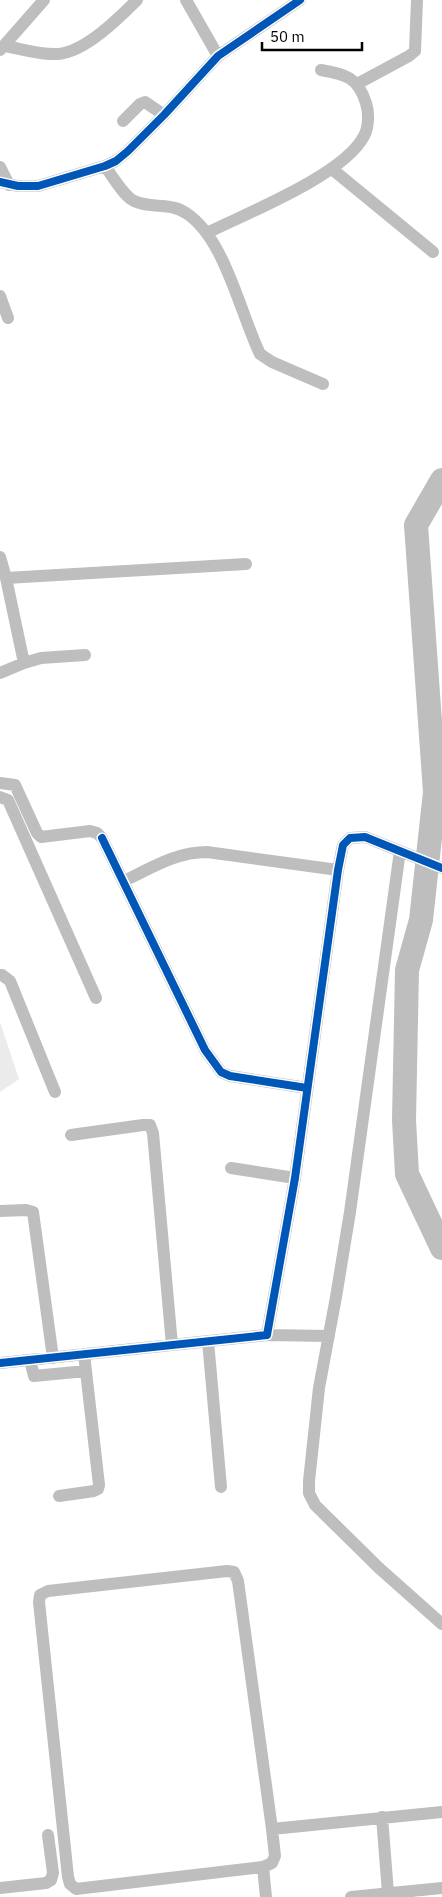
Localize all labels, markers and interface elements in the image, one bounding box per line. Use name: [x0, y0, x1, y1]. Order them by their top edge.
scale bar: [262, 20, 362, 52]
text: 50 m: [270, 27, 305, 46]

